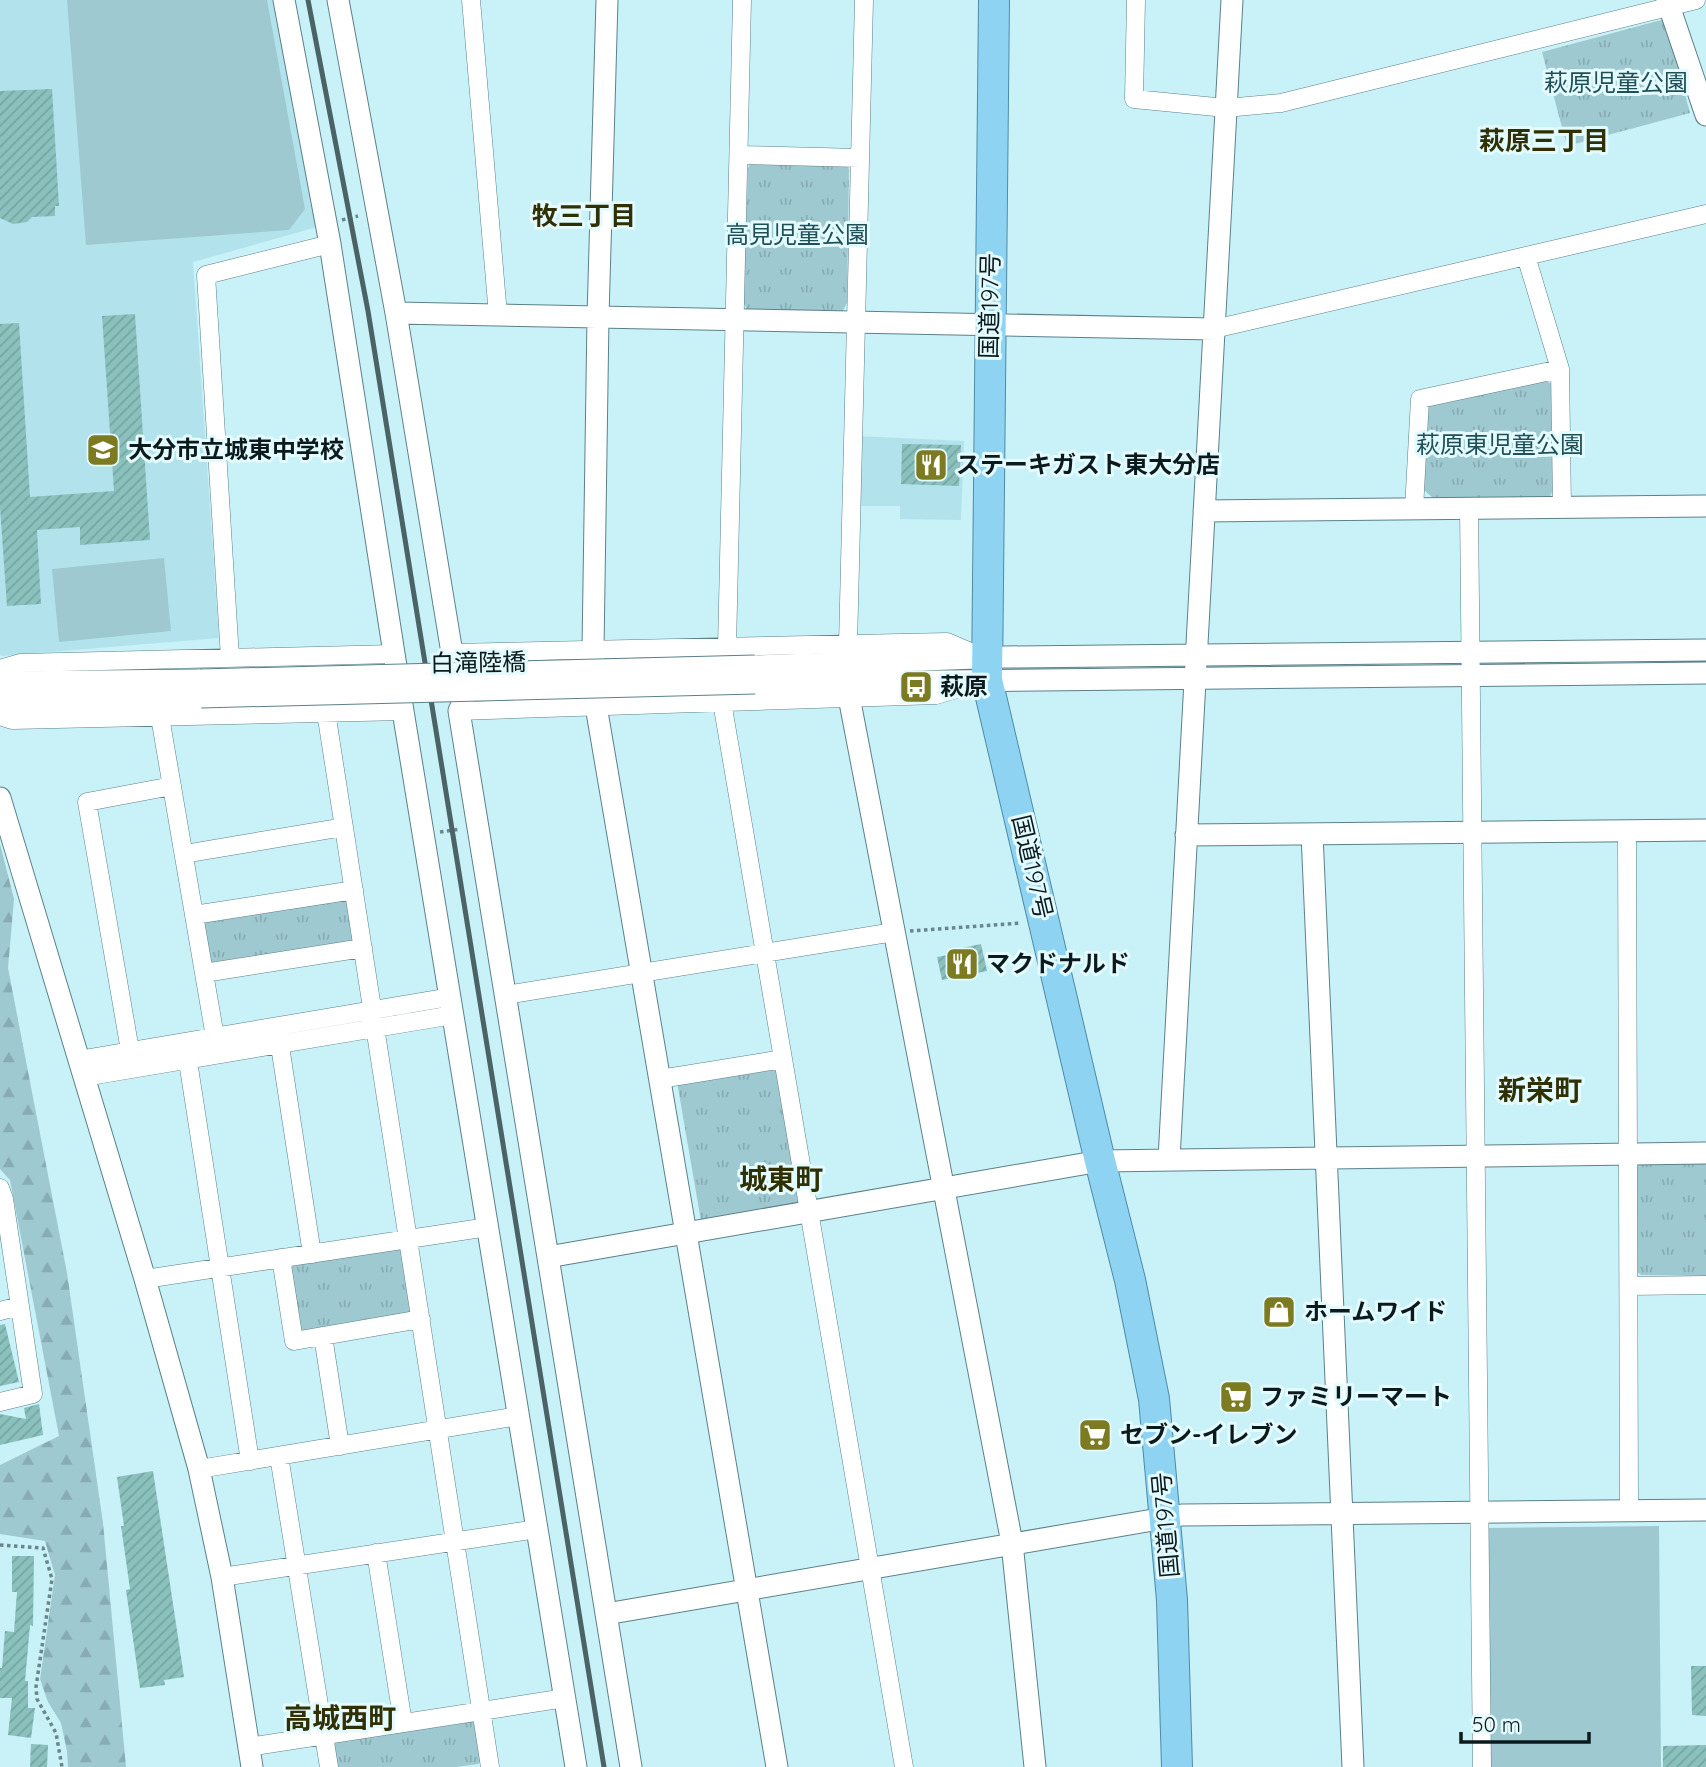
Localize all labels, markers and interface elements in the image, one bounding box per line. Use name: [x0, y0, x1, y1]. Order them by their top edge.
park label: 萩原児童公園: [1544, 67, 1688, 97]
district label: 萩原三丁目: [1479, 124, 1609, 157]
district label: 牧三丁目: [532, 199, 636, 232]
park label: 高見児童公園: [725, 219, 869, 249]
street label: 国道197号: [973, 253, 1005, 359]
park label: 萩原東児童公園: [1416, 429, 1584, 459]
school or university icon: 大分市立城東中学校: [84, 431, 122, 469]
place label: 大分市立城東中学校: [128, 434, 344, 464]
restaurant icon: ステーキガスト東大分店: [912, 446, 950, 484]
place label: ステーキガスト東大分店: [956, 449, 1220, 479]
street label: 白滝陸橋: [430, 646, 526, 678]
bus stop icon: 萩原: [897, 668, 935, 706]
place label: 萩原: [940, 671, 988, 701]
street label: 国道197号: [1006, 812, 1059, 922]
restaurant icon: マクドナルド: [943, 945, 981, 983]
place label: マクドナルド: [986, 948, 1130, 978]
district label: 新栄町: [1498, 1072, 1582, 1107]
district label: 城東町: [739, 1161, 823, 1196]
shop icon: ホームワイド: [1260, 1293, 1298, 1331]
place label: ホームワイド: [1304, 1296, 1447, 1326]
supermarket icon: ファミリーマート: [1217, 1378, 1255, 1416]
place label: ファミリーマート: [1260, 1381, 1452, 1411]
supermarket icon: セブン-イレブン: [1076, 1416, 1114, 1454]
place label: セブン-イレブン: [1120, 1419, 1298, 1449]
street label: 国道197号: [1145, 1471, 1185, 1579]
district label: 高城西町: [284, 1700, 396, 1735]
scale bar: [1461, 1700, 1589, 1744]
text: 50 m: [1472, 1711, 1521, 1737]

